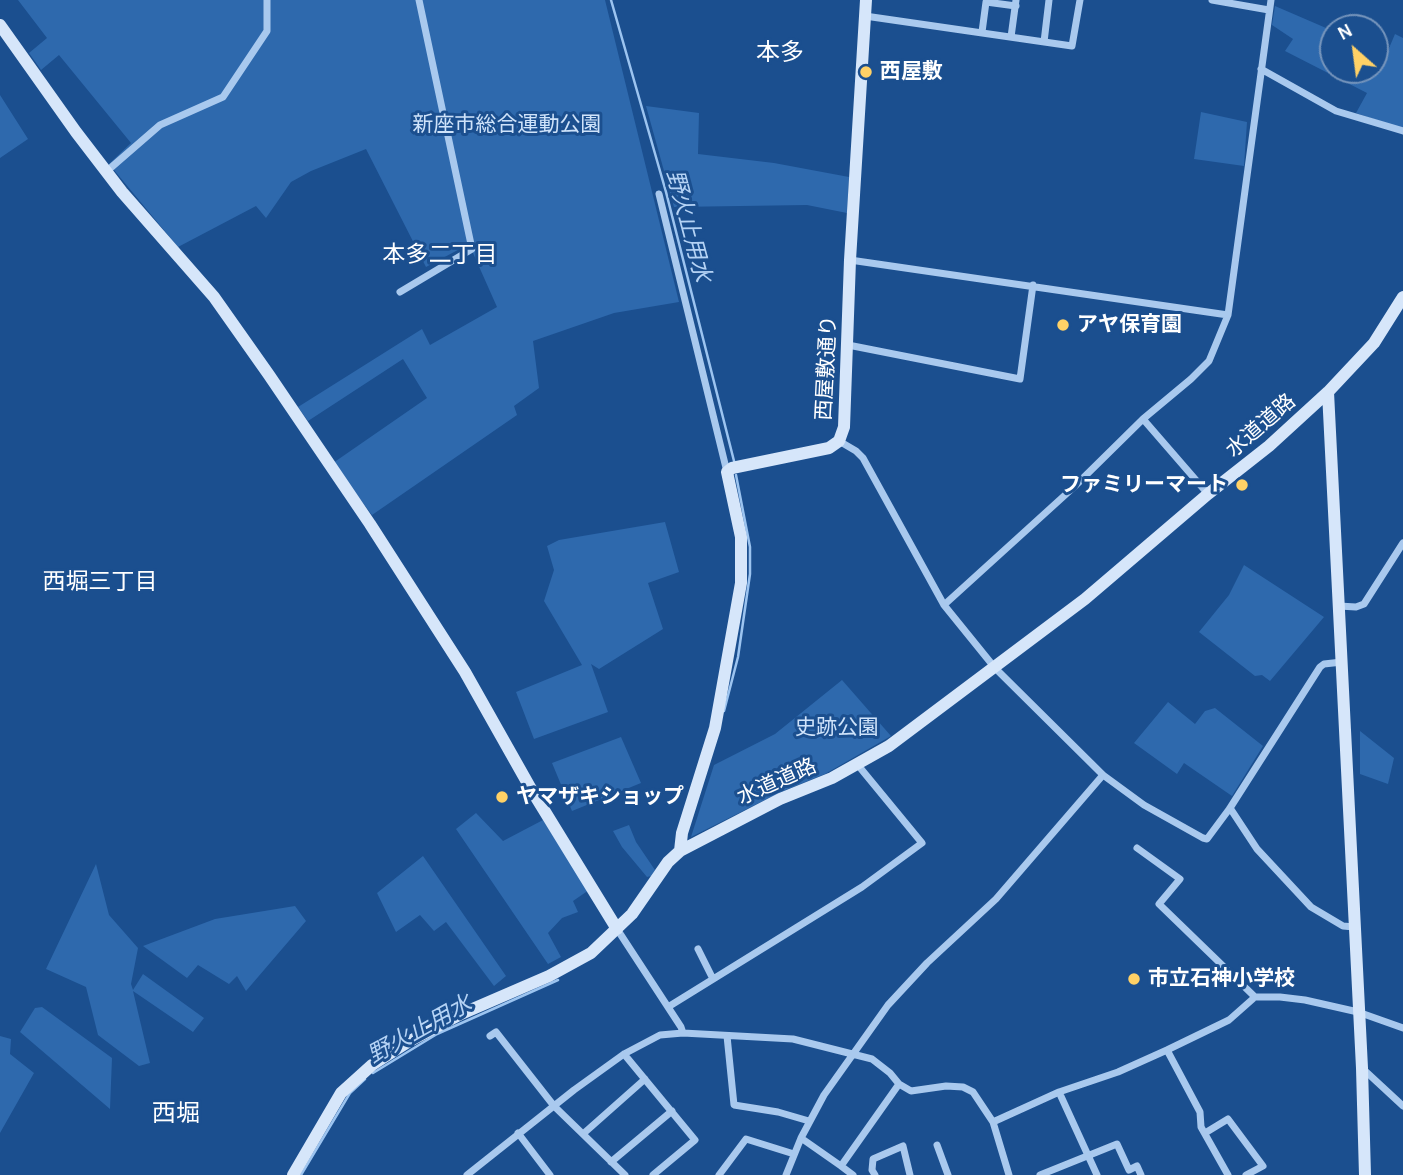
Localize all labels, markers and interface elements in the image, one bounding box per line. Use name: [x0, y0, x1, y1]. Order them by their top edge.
north arrow: [1319, 14, 1389, 84]
text: N: [1334, 19, 1356, 45]
district label: 本多: [756, 39, 804, 67]
place label: 西屋敷: [880, 59, 943, 85]
marker: 西屋敷: [858, 64, 874, 80]
park label: 新座市総合運動公園: [413, 112, 601, 138]
water label: 野火止用水: [660, 167, 716, 285]
district label: 本多二丁目: [383, 241, 497, 269]
place label: アヤ保育園: [1077, 312, 1182, 338]
street label: 西屋敷通り: [812, 315, 842, 421]
marker: アヤ保育園: [1055, 317, 1071, 333]
street label: 水道道路: [1221, 389, 1301, 463]
place label: ファミリーマート: [1060, 472, 1228, 498]
marker: ファミリーマート: [1234, 477, 1250, 493]
district label: 西堀三丁目: [43, 568, 157, 596]
park label: 史跡公園: [795, 715, 879, 741]
street label: 水道道路: [734, 753, 820, 811]
place label: ヤマザキショップ: [516, 784, 684, 810]
marker: ヤマザキショップ: [494, 789, 510, 805]
place label: 市立石神小学校: [1148, 966, 1295, 992]
marker: 市立石神小学校: [1126, 971, 1142, 987]
water label: 野火止用水: [363, 990, 477, 1070]
district label: 西堀: [152, 1100, 200, 1128]

